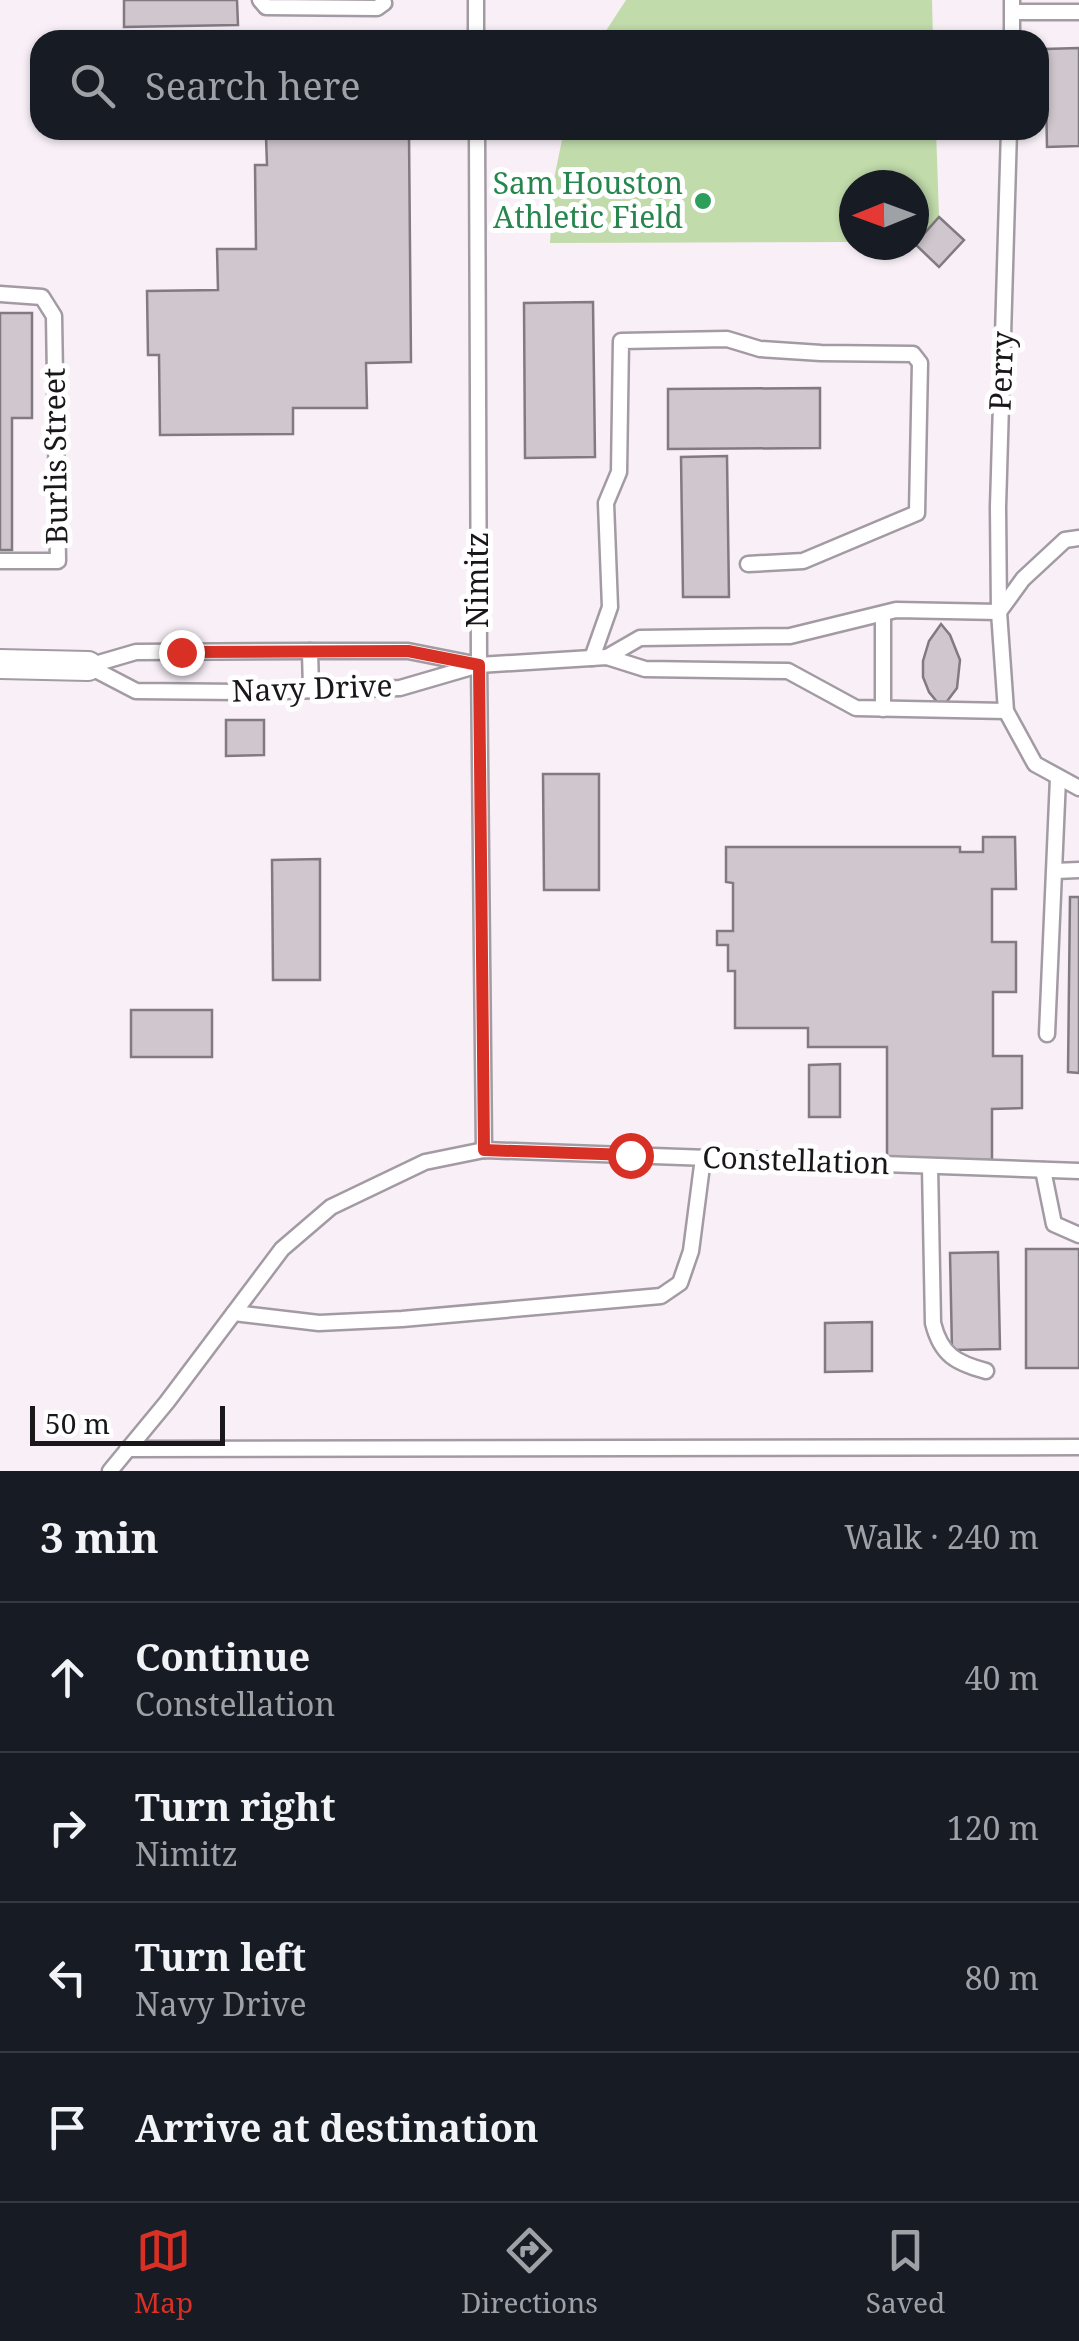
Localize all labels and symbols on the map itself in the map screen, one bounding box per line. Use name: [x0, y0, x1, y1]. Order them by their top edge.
place label: Sam Houston Athletic Field: [493, 162, 683, 237]
north arrow: [839, 170, 929, 260]
marker: Sam Houston Athletic Field: [692, 190, 714, 212]
street label: Perry: [979, 331, 1022, 411]
street label: Burlis Street: [32, 367, 77, 545]
street label: Nimitz: [456, 532, 497, 628]
route end: [159, 630, 205, 676]
street label: Navy Drive: [231, 664, 393, 711]
route start: [608, 1133, 654, 1179]
street label: Constellation: [702, 1136, 890, 1183]
scale bar: [30, 1401, 225, 1446]

